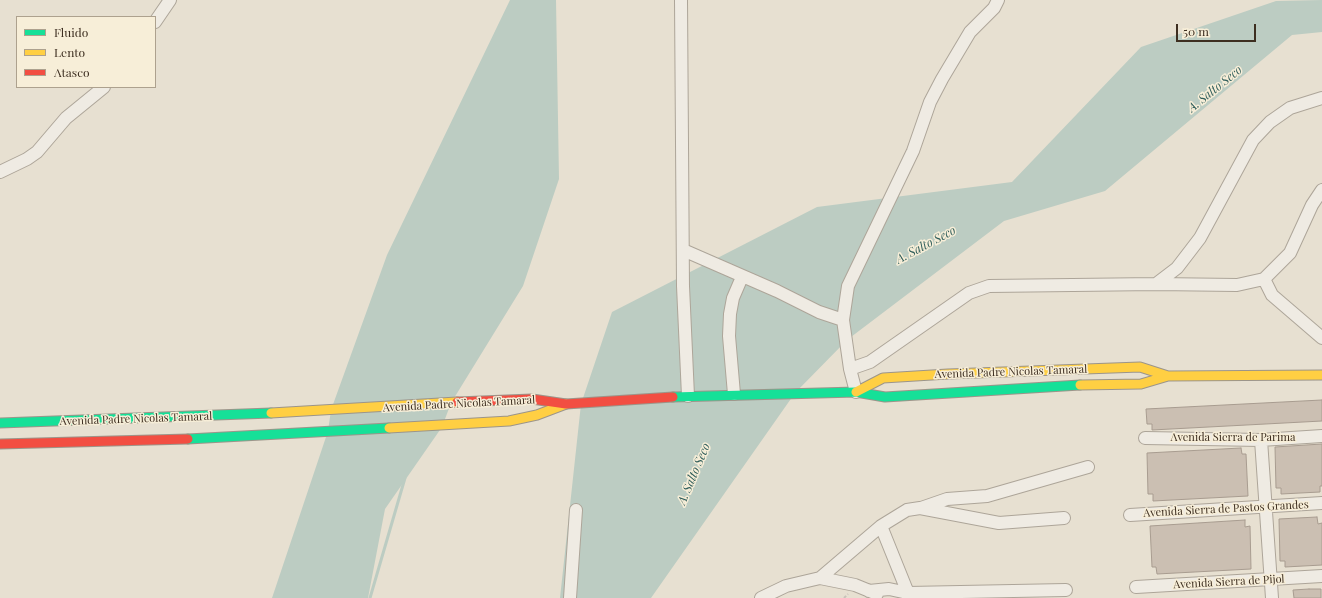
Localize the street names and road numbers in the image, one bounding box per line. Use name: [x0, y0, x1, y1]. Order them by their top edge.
street label: Avenida Padre Nicolas Tamaral: [934, 363, 1088, 381]
street label: Avenida Padre Nicolas Tamaral: [382, 393, 536, 415]
street label: Avenida Padre Nicolas Tamaral: [59, 410, 213, 428]
street label: Avenida Sierra de Parima: [1171, 431, 1295, 445]
street label: Avenida Sierra de Pastos Grandes: [1143, 498, 1309, 520]
street label: Avenida Sierra de Pijol: [1173, 572, 1285, 592]

